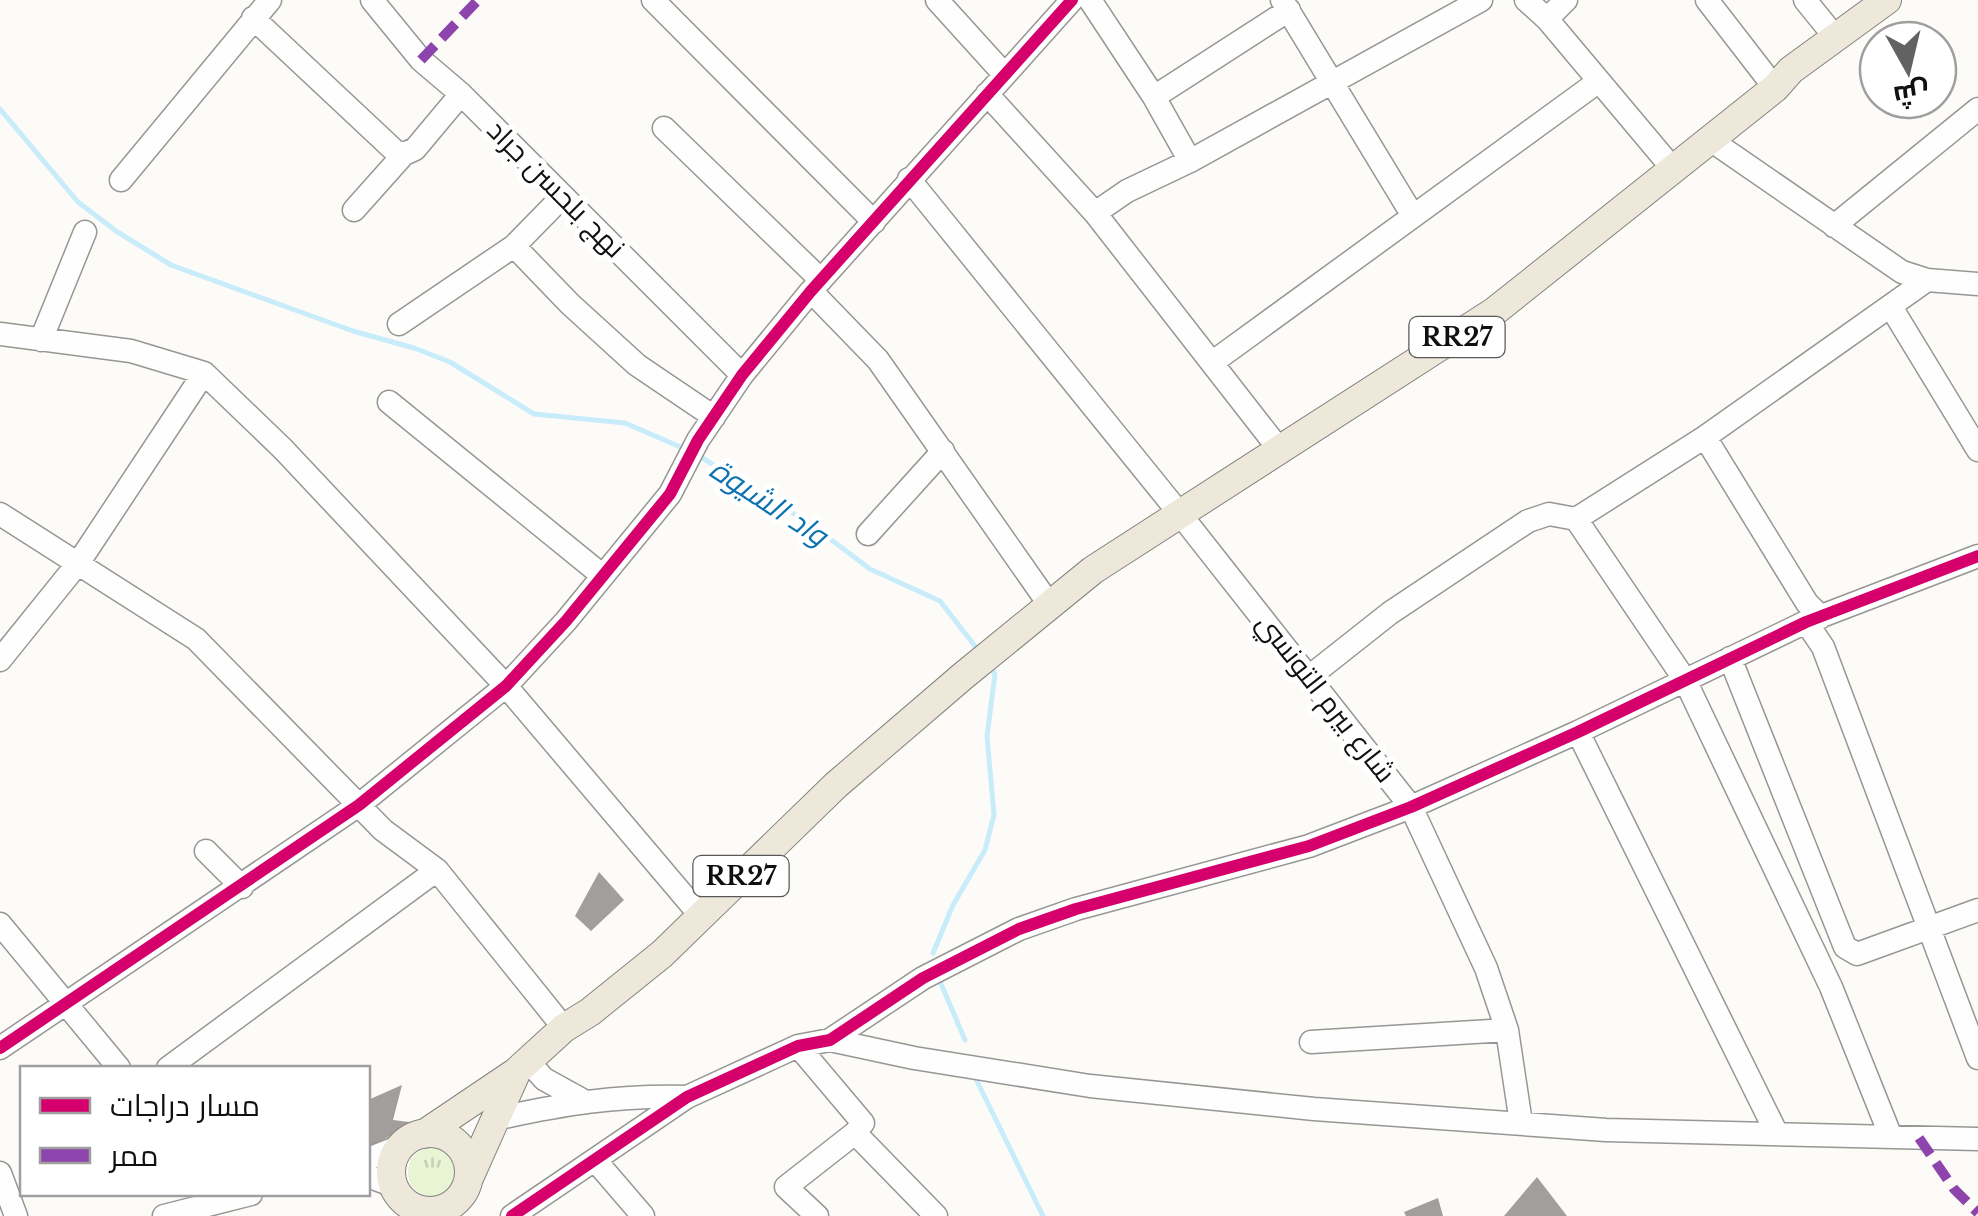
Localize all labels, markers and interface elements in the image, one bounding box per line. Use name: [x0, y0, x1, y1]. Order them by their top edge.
north arrow: [1858, 20, 1958, 120]
text: ش: [1891, 74, 1932, 114]
street label: نهج بلحسن جراد: [479, 113, 632, 266]
road number: RR27: [1410, 317, 1504, 357]
water label: واد الشيوة: [703, 450, 836, 555]
street label: شارع بيرم التونسي: [1247, 606, 1403, 791]
road number: RR27: [694, 856, 788, 896]
legend: [20, 1066, 370, 1196]
text: مسار دراجات: [110, 1087, 260, 1124]
text: ممر: [108, 1137, 159, 1174]

